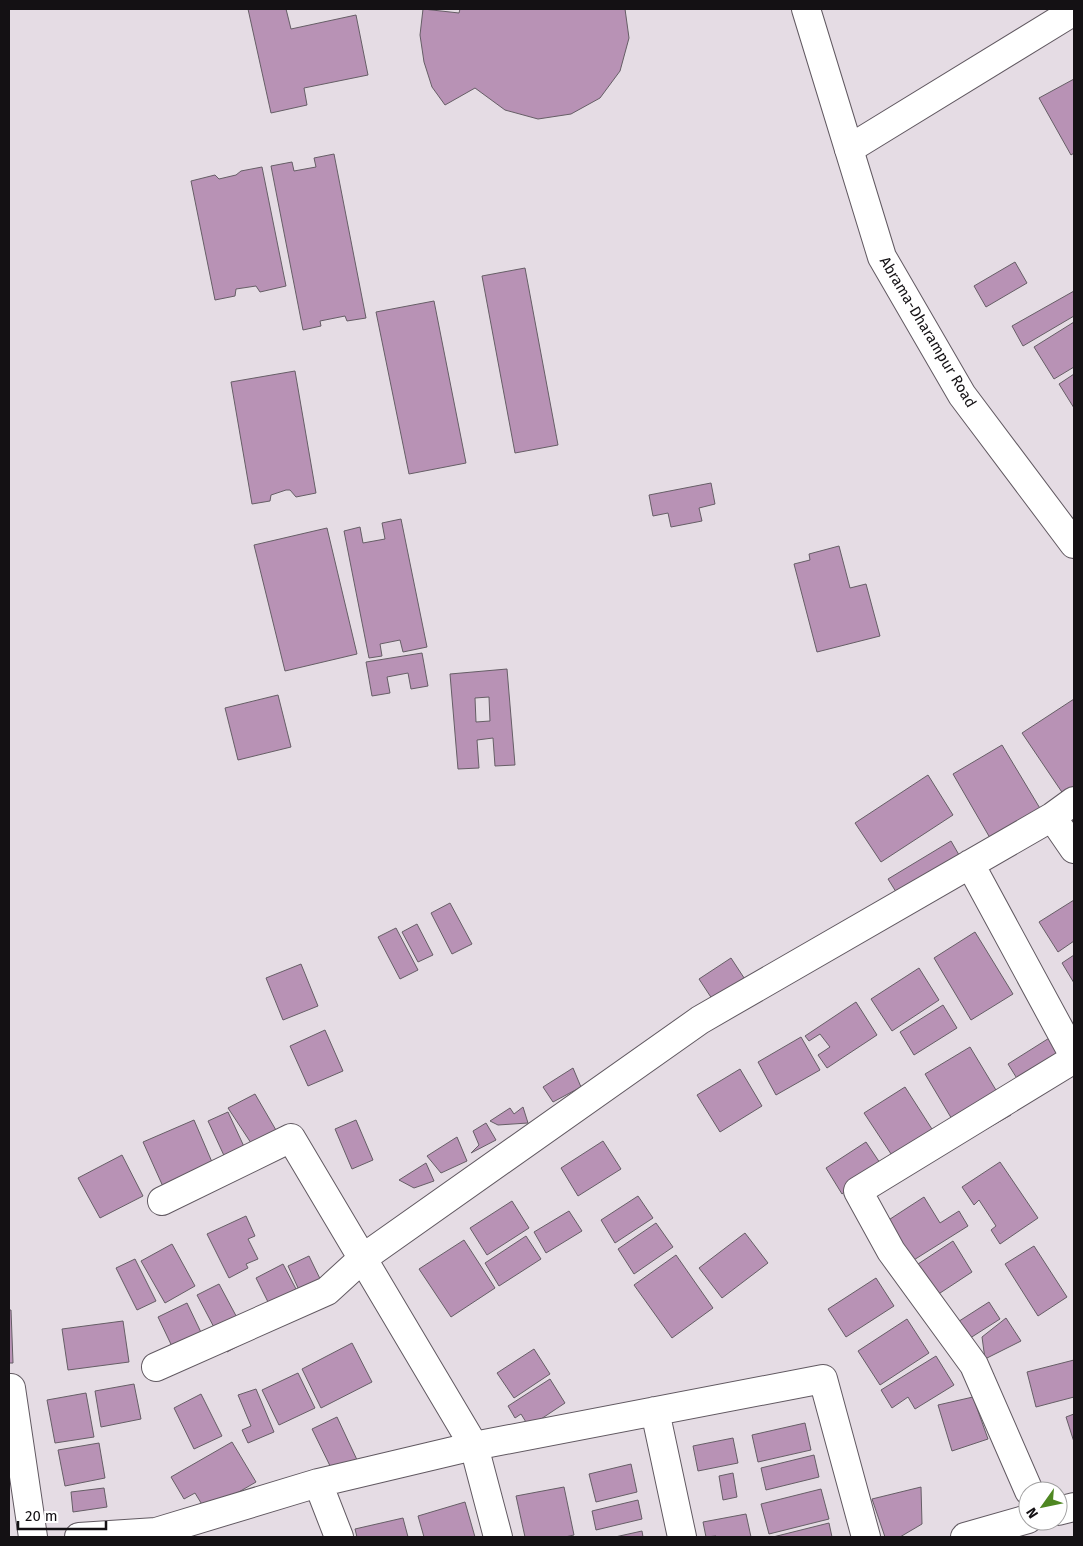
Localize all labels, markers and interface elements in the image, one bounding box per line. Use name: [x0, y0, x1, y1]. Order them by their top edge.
street label: Abrama-Dharampur Road: [876, 253, 980, 411]
north arrow: [1018, 1481, 1068, 1531]
scale bar: [18, 1498, 105, 1530]
text: N: [1023, 1504, 1042, 1521]
text: 20 m: [25, 1507, 58, 1525]

